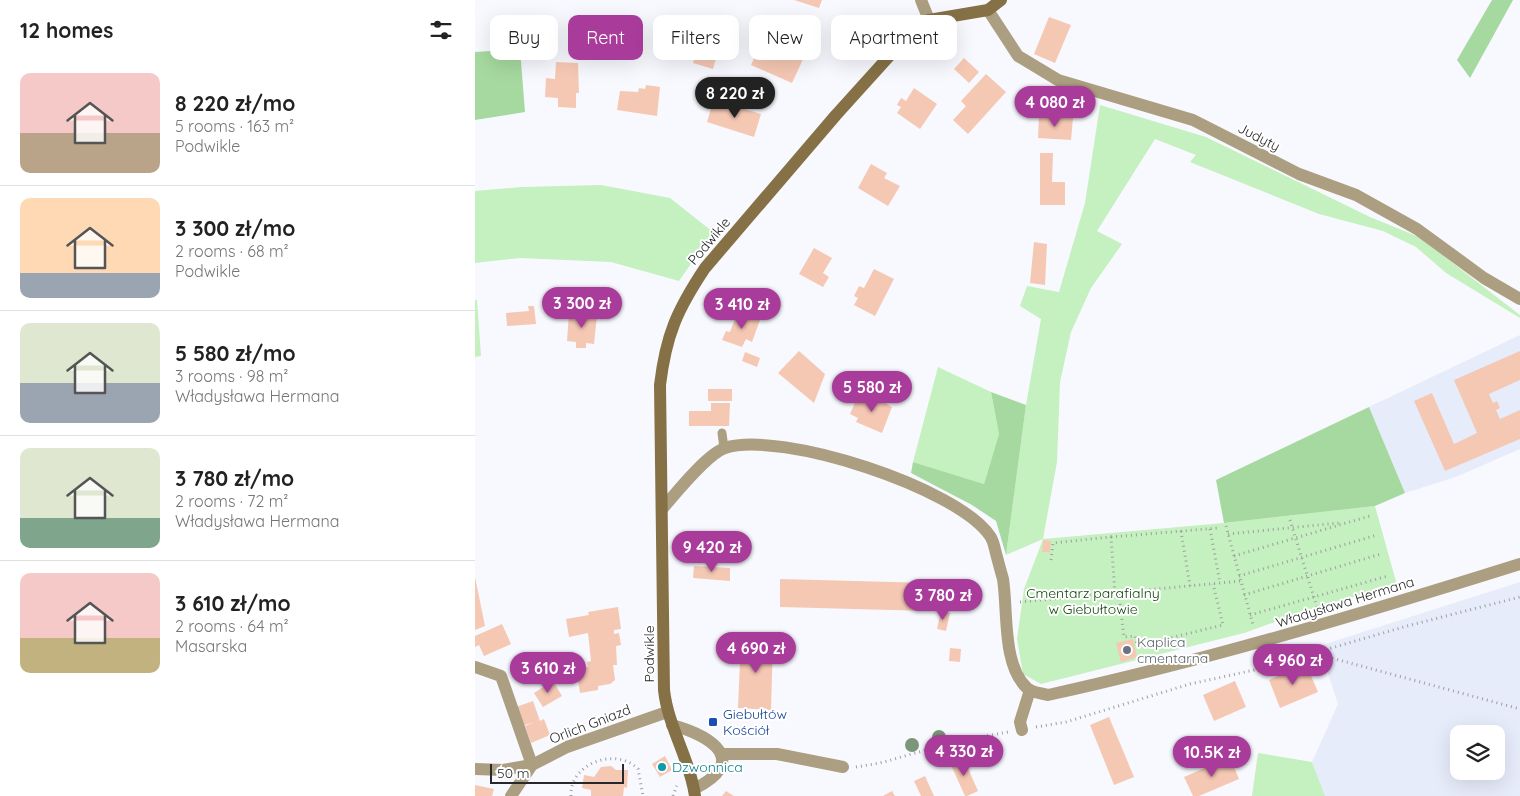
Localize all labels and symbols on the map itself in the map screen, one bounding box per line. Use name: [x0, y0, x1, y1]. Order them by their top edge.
pin: 8 220 zł: [683, 76, 787, 119]
pin: 4 080 zł: [1003, 86, 1107, 128]
street label: Judyty: [1235, 119, 1283, 155]
street label: Podwikle: [684, 213, 734, 269]
pin: 3 300 zł: [530, 286, 634, 329]
pin: 3 410 zł: [690, 288, 794, 330]
pin: 5 580 zł: [820, 370, 924, 413]
pin: 9 420 zł: [660, 530, 764, 573]
street label: Władysława Hermana: [1274, 572, 1416, 632]
pin: 3 780 zł: [891, 578, 995, 621]
park label: Cmentarz parafialny w Giebułtowie: [1026, 584, 1160, 618]
street label: Podwikle: [640, 625, 658, 683]
pin: 4 690 zł: [704, 632, 808, 674]
place label: Kaplica cmentarna: [1137, 633, 1208, 667]
marker: Kaplica cmentarna: [1121, 644, 1133, 656]
pin: 4 960 zł: [1241, 644, 1345, 686]
pin: 3 610 zł: [496, 652, 600, 694]
street label: Orlich Gniazd: [547, 700, 633, 748]
place label: Giebułtów Kościół: [723, 705, 788, 739]
marker: Giebułtów Kościół: [707, 716, 719, 728]
pin: 4 330 zł: [912, 734, 1016, 777]
pin: 10.5K zł: [1160, 736, 1264, 778]
place label: Dzwonnica: [672, 758, 743, 776]
scale bar: [490, 761, 624, 784]
marker: Dzwonnica: [656, 761, 668, 773]

